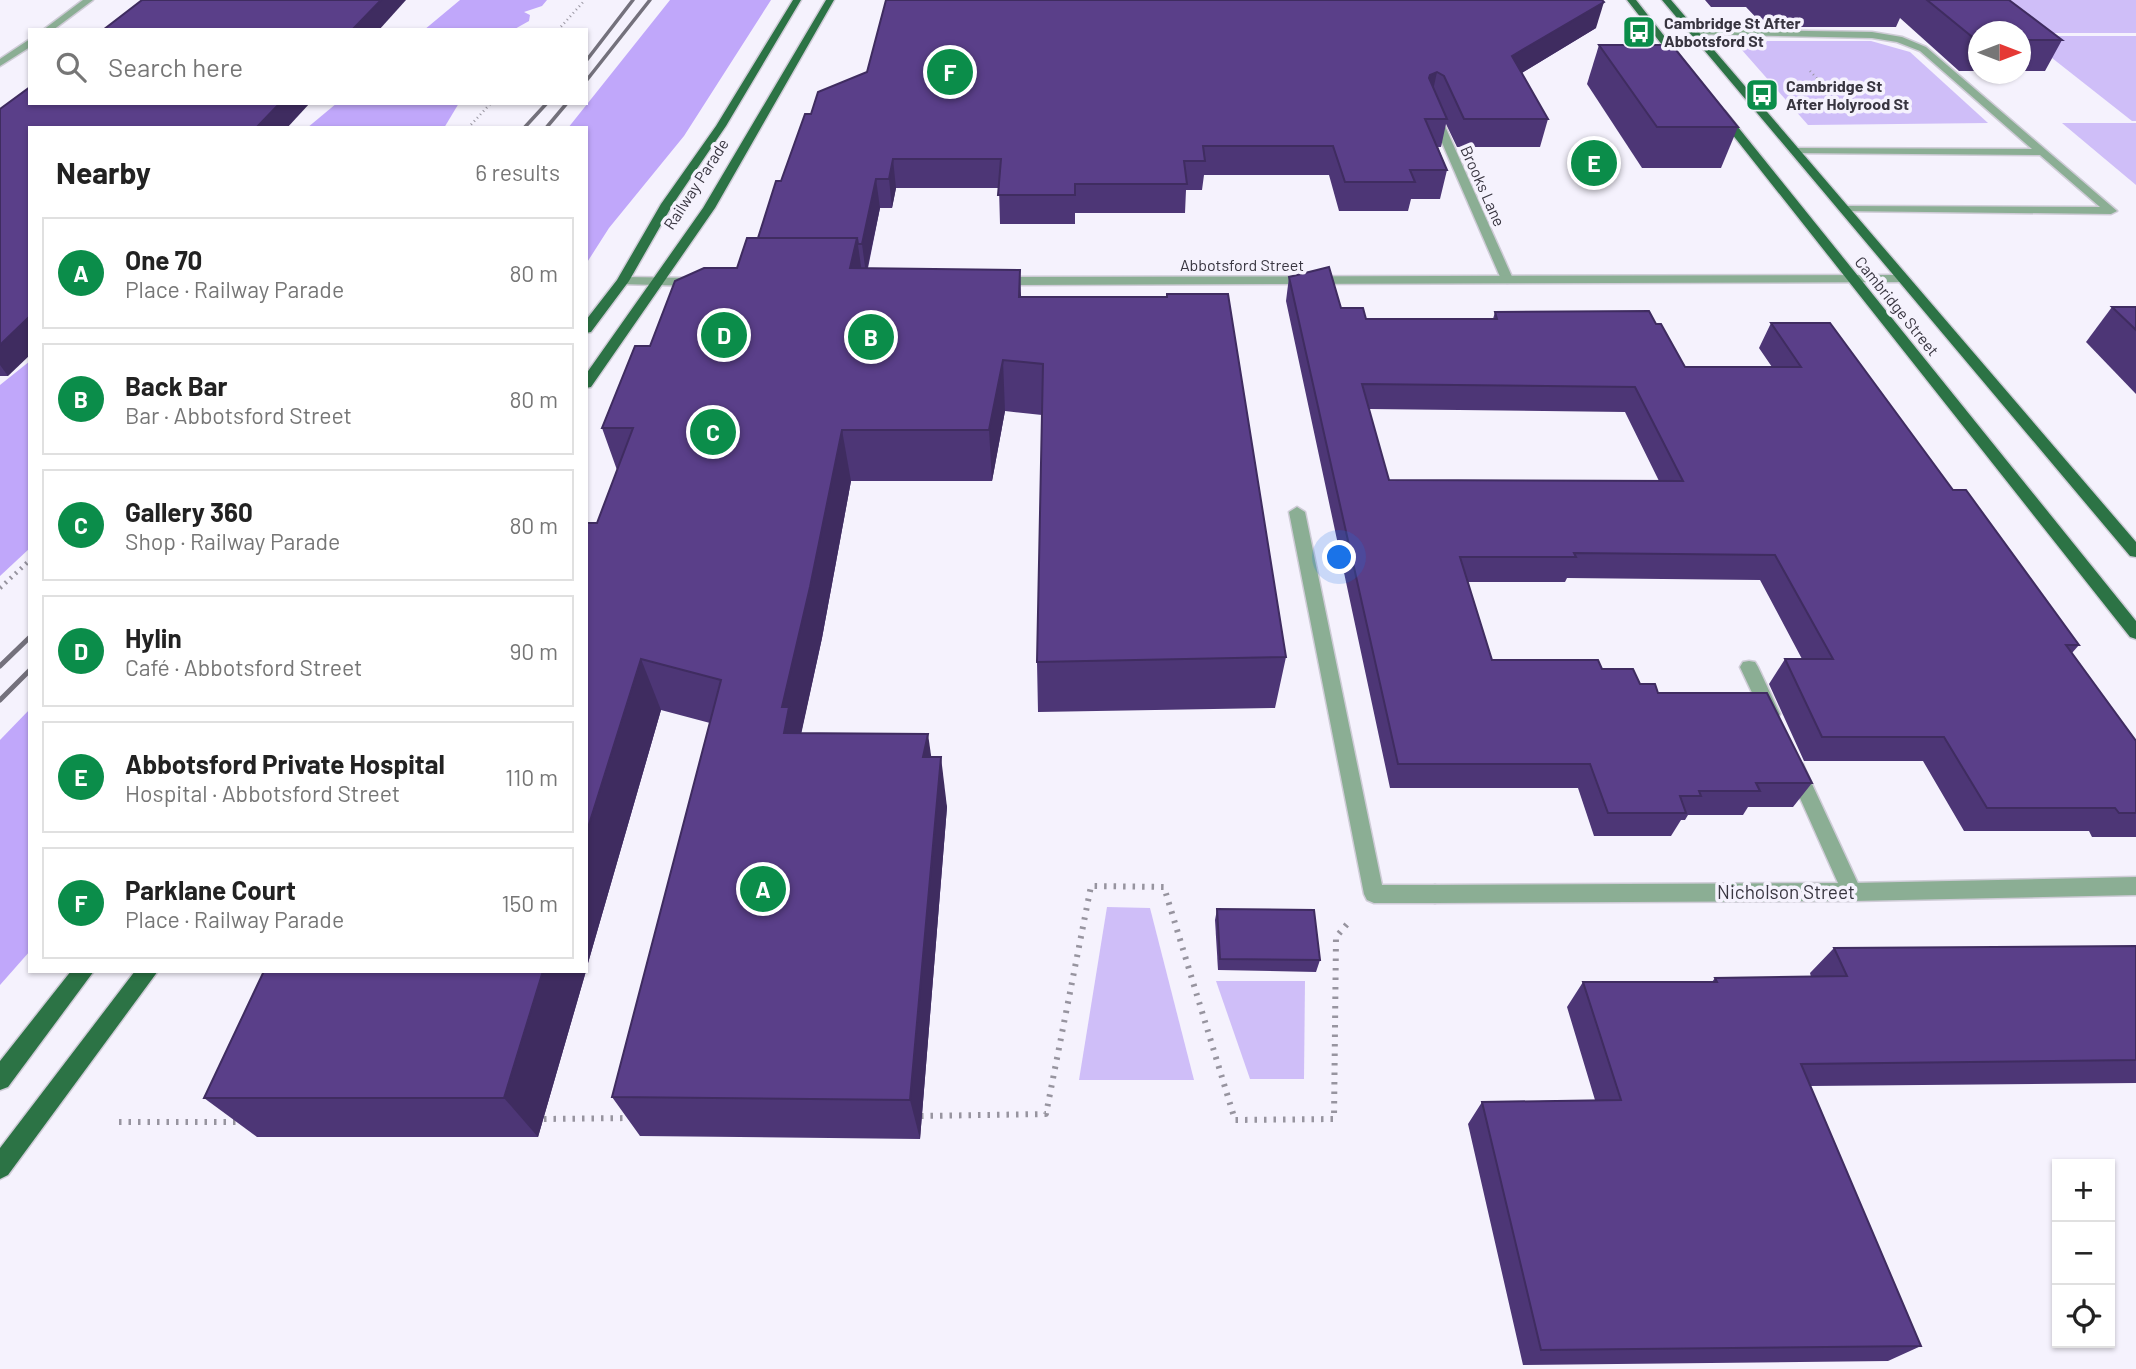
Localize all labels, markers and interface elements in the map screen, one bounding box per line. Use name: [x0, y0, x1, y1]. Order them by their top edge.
bus stop icon: Cambridge St After Abbotsford St: [1620, 13, 1658, 51]
place label: Cambridge St After Abbotsford St: [1664, 13, 1801, 50]
north arrow: [1968, 21, 2031, 84]
search box: [28, 28, 588, 105]
pin: F: [927, 46, 973, 98]
icon: search: [52, 48, 90, 86]
text: Search here: [108, 51, 243, 82]
bus stop icon: Cambridge St After Holyrood St: [1743, 76, 1781, 114]
place label: Cambridge St After Holyrood St: [1786, 76, 1909, 113]
street label: Railway Parade: [659, 135, 732, 233]
pin: E: [1571, 137, 1617, 189]
street label: Brooks Lane: [1457, 142, 1510, 229]
text: Nearby: [56, 154, 151, 190]
text: 6 results: [475, 158, 560, 186]
text: One 70: [125, 244, 202, 275]
street label: Cambridge Street: [1852, 252, 1943, 359]
street label: Abbotsford Street: [1180, 255, 1304, 274]
text: A: [73, 259, 89, 287]
text: 80 m: [509, 259, 558, 287]
text: Place · Railway Parade: [125, 275, 344, 303]
pin: D: [701, 309, 747, 361]
pin: B: [848, 311, 894, 363]
text: Back Bar: [125, 370, 228, 401]
text: B: [74, 385, 88, 413]
text: 80 m: [509, 385, 558, 413]
text: Bar · Abbotsford Street: [125, 401, 352, 429]
pin: C: [690, 406, 736, 458]
text: Gallery 360: [125, 496, 253, 527]
text: C: [74, 511, 88, 539]
text: 80 m: [509, 511, 558, 539]
text: Shop · Railway Parade: [125, 527, 340, 555]
your location: [1322, 540, 1356, 574]
text: Hylin: [125, 622, 182, 653]
text: D: [74, 637, 88, 665]
text: 90 m: [509, 637, 558, 665]
text: Café · Abbotsford Street: [125, 653, 362, 681]
text: Abbotsford Private Hospital: [125, 748, 445, 779]
text: E: [74, 763, 88, 791]
text: 110 m: [505, 763, 558, 791]
text: Hospital · Abbotsford Street: [125, 779, 400, 807]
pin: A: [740, 863, 786, 915]
text: Parklane Court: [125, 874, 296, 905]
street label: Nicholson Street: [1717, 880, 1855, 903]
text: F: [75, 889, 87, 917]
text: 150 m: [502, 889, 558, 917]
text: Place · Railway Parade: [125, 905, 344, 933]
map controls: [2052, 1159, 2115, 1348]
button: +: [2052, 1159, 2115, 1222]
button: −: [2052, 1222, 2115, 1285]
button: locate: [2052, 1285, 2115, 1348]

